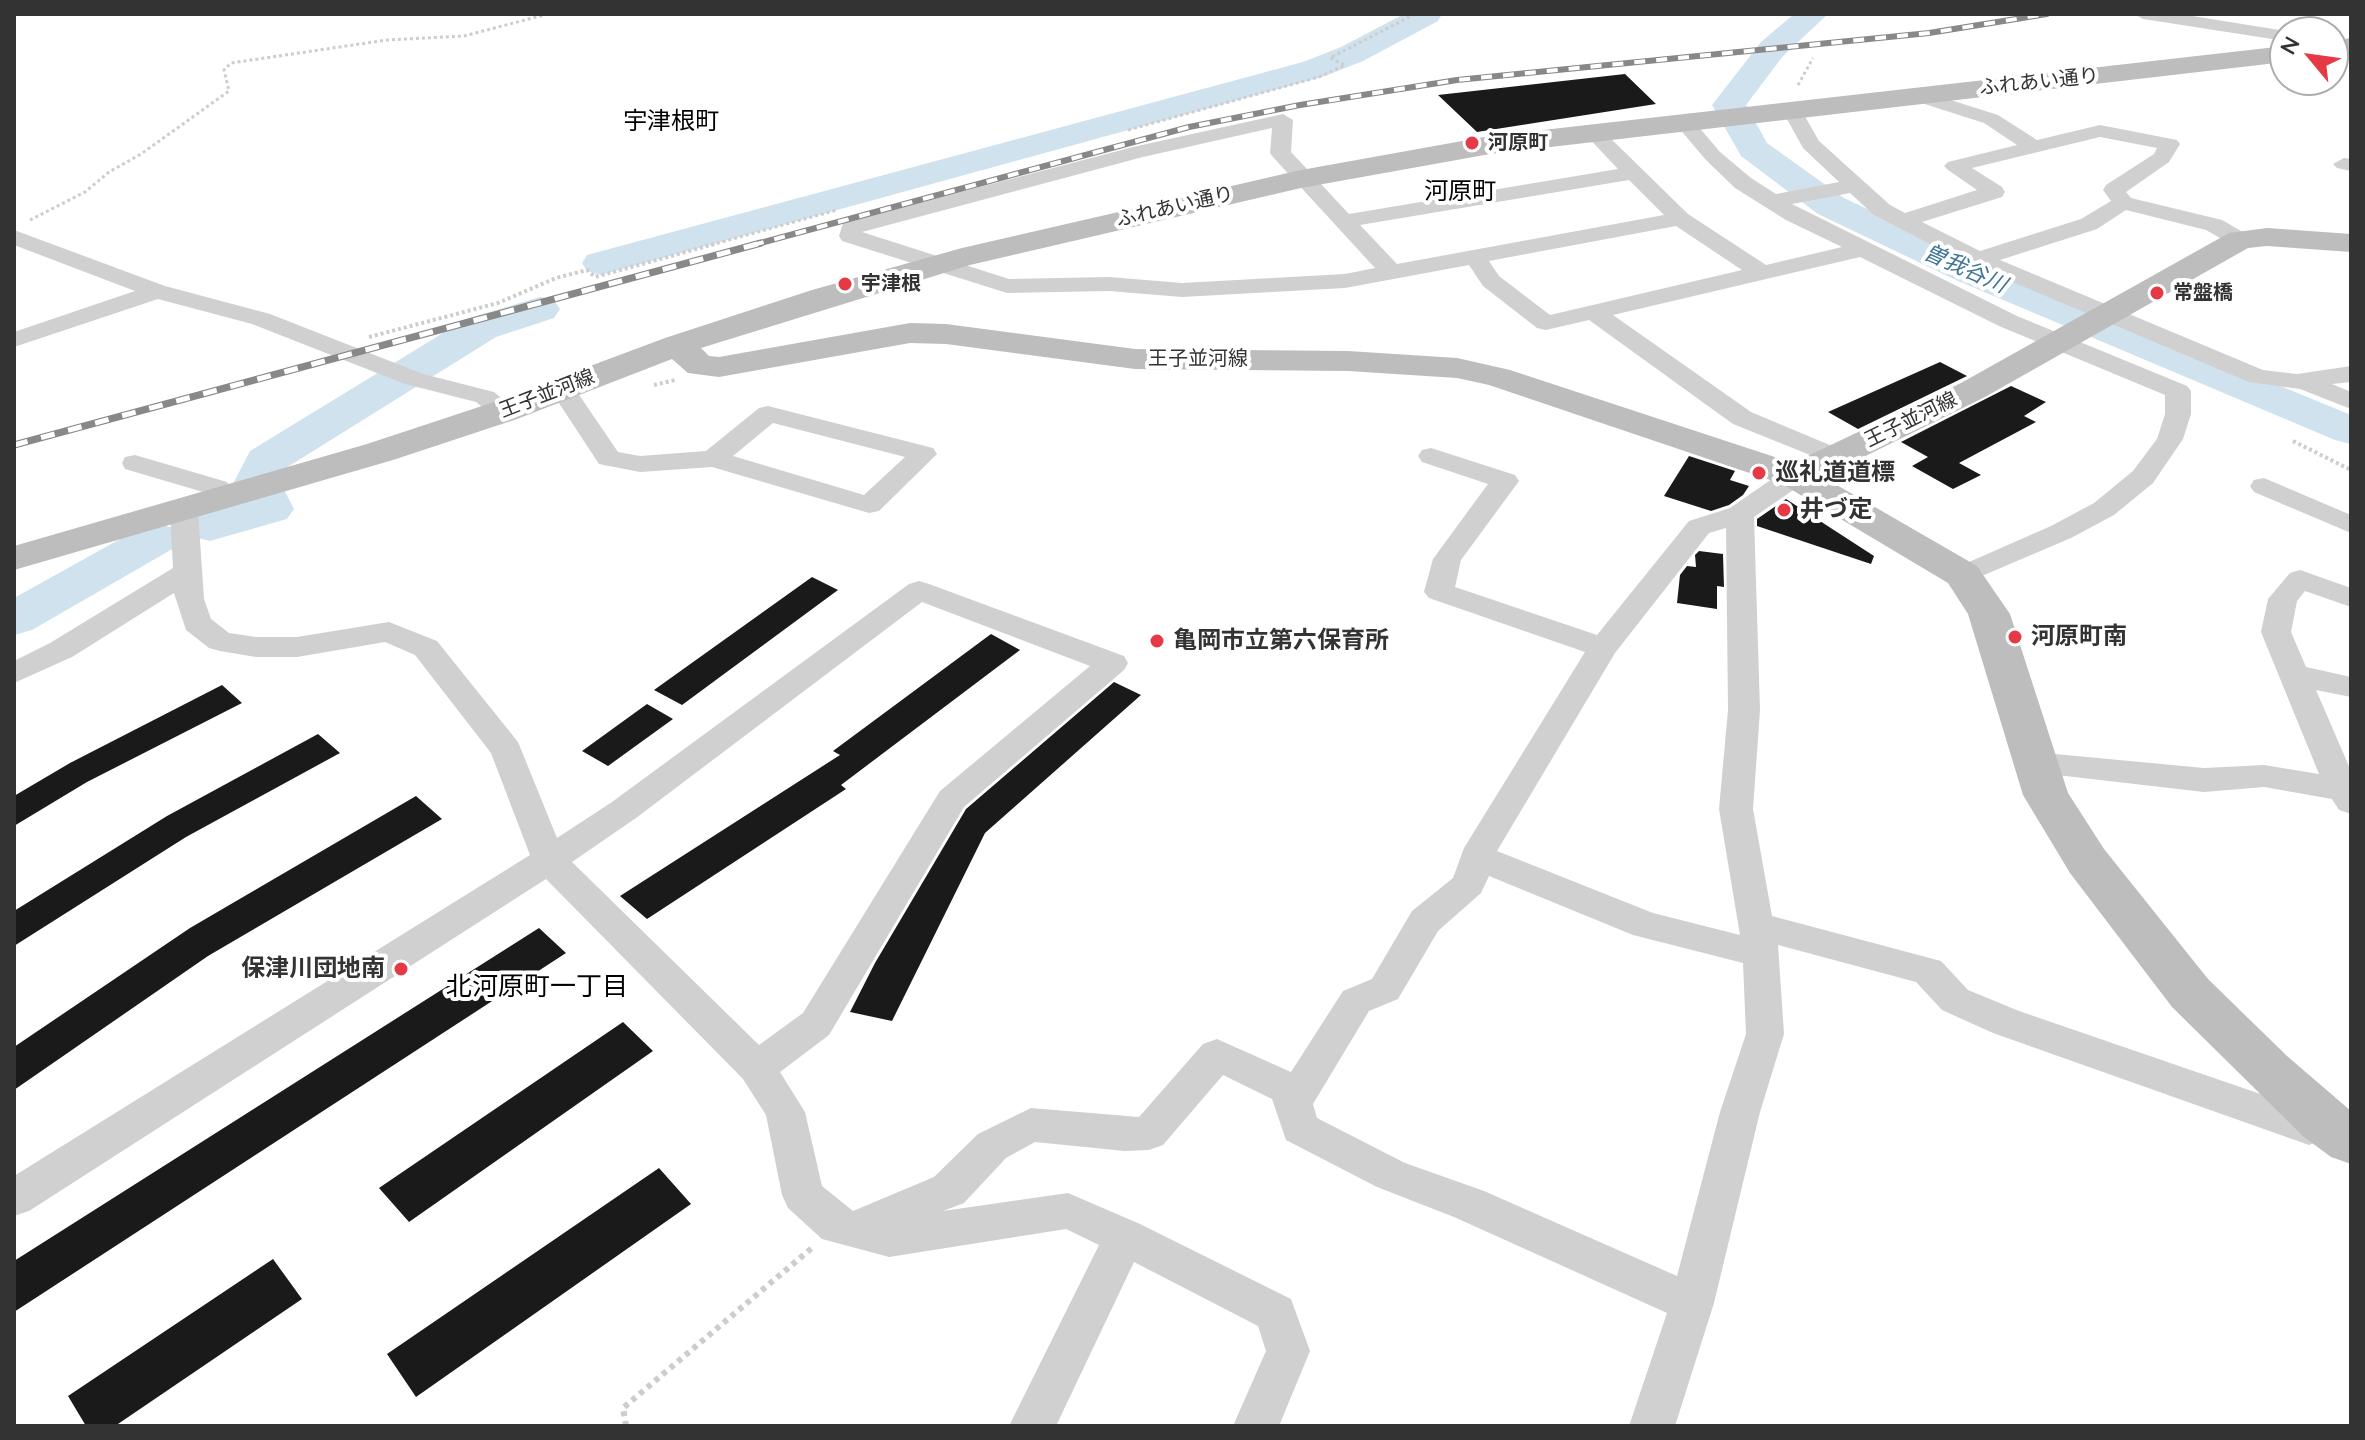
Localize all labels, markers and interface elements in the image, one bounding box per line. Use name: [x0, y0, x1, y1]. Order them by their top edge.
north arrow: [2269, 16, 2349, 96]
text: N: [2274, 31, 2306, 59]
street label: ふれあい通り: [1978, 64, 2100, 100]
district label: 宇津根町: [623, 108, 719, 136]
place label: 河原町: [1488, 131, 1548, 155]
marker: 河原町: [1463, 134, 1481, 152]
district label: 河原町: [1424, 178, 1496, 206]
street label: ふれあい通り: [1114, 182, 1236, 232]
water label: 曽我谷川: [1919, 239, 2011, 299]
place label: 宇津根: [861, 272, 921, 296]
marker: 宇津根: [836, 275, 854, 293]
place label: 常盤橋: [2173, 281, 2233, 305]
marker: 常盤橋: [2148, 284, 2166, 302]
street label: 王子並河線: [1148, 347, 1248, 371]
street label: 王子並河線: [496, 365, 598, 423]
street label: 王子並河線: [1861, 387, 1961, 453]
place label: 巡礼道道標: [1775, 459, 1895, 487]
marker: 巡礼道道標: [1750, 464, 1768, 482]
place label: 井づ定: [1800, 496, 1872, 524]
marker: 井づ定: [1775, 501, 1793, 519]
place label: 河原町南: [2031, 623, 2127, 651]
place label: 亀岡市立第六保育所: [1173, 627, 1389, 655]
marker: 河原町南: [2006, 628, 2024, 646]
marker: 亀岡市立第六保育所: [1148, 632, 1166, 650]
place label: 保津川団地南: [241, 955, 385, 983]
marker: 保津川団地南: [392, 960, 410, 978]
district label: 北河原町一丁目: [446, 971, 628, 1003]

